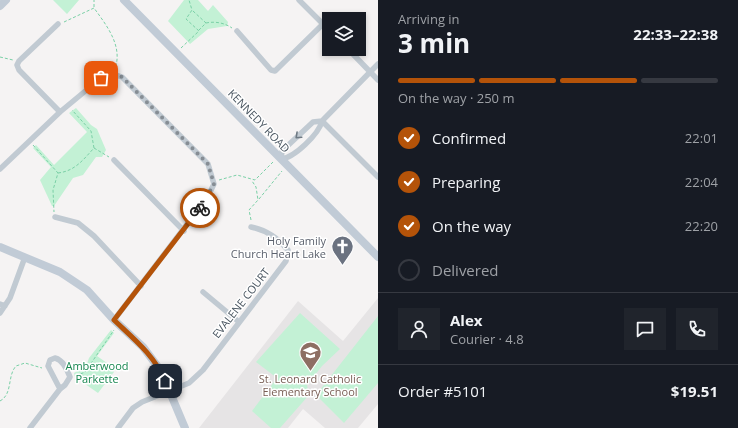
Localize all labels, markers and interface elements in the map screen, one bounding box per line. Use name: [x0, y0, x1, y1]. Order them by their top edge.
text: Arriving in: [398, 10, 460, 28]
map controls: [322, 12, 366, 56]
button: layers: [322, 12, 366, 56]
text: 22:33–22:38: [633, 24, 718, 44]
text: 3 min: [398, 25, 470, 61]
pin: [84, 61, 118, 95]
icon: bag: [90, 67, 112, 89]
street label: KENNEDY ROAD: [225, 86, 294, 156]
text: On the way · 250 m: [398, 89, 514, 107]
icon: check: [398, 127, 420, 149]
text: Confirmed: [432, 128, 506, 148]
text: 22:01: [685, 129, 718, 147]
one-way arrow: [295, 132, 302, 139]
icon: check: [398, 171, 420, 193]
text: Preparing: [432, 172, 500, 192]
text: 22:04: [685, 173, 718, 191]
courier: [180, 188, 220, 228]
icon: bike: [189, 197, 211, 219]
icon: check: [398, 215, 420, 237]
text: On the way: [432, 216, 511, 236]
text: 22:20: [685, 217, 718, 235]
place label: Holy Family Church Heart Lake: [231, 233, 326, 261]
church icon: Holy Family Church Heart Lake: [329, 234, 355, 267]
text: Delivered: [432, 260, 499, 280]
street label: EVALENE COURT: [209, 265, 273, 341]
button: person: [398, 308, 440, 350]
button: chat: [624, 308, 666, 350]
button: phone: [676, 308, 718, 350]
text: Alex: [450, 310, 482, 330]
text: Courier · 4.8: [450, 330, 524, 348]
school or university icon: St. Leonard Catholic Elementary School: [297, 340, 323, 373]
park label: Amberwood Parkette: [65, 358, 129, 386]
pin: [148, 364, 182, 398]
icon: home: [154, 370, 176, 392]
place label: St. Leonard Catholic Elementary School: [259, 371, 361, 399]
text: Order #5101: [398, 381, 487, 401]
text: $19.51: [671, 381, 718, 401]

